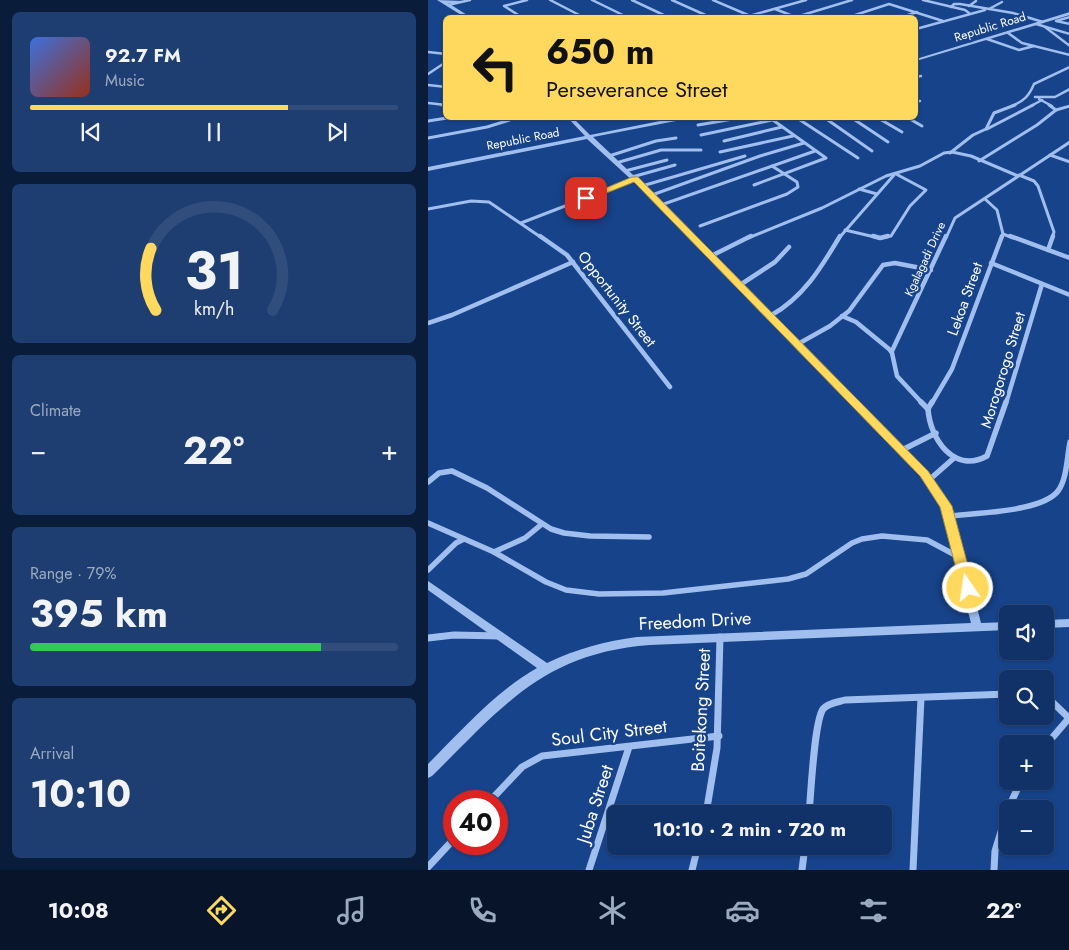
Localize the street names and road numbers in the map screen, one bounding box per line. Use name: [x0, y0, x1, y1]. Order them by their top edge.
street label: Republic Road: [952, 8, 1028, 46]
street label: Republic Road: [485, 123, 561, 155]
street label: Kgalagadi Drive: [900, 219, 950, 299]
street label: Opportunity Street: [573, 247, 662, 352]
street label: Lekoa Street: [942, 259, 989, 339]
street label: Morogorogo Street: [975, 309, 1031, 431]
street label: Freedom Drive: [638, 605, 752, 637]
street label: Boitekong Street: [685, 647, 717, 772]
street label: Soul City Street: [550, 713, 669, 753]
street label: Juba Street: [569, 761, 620, 848]

